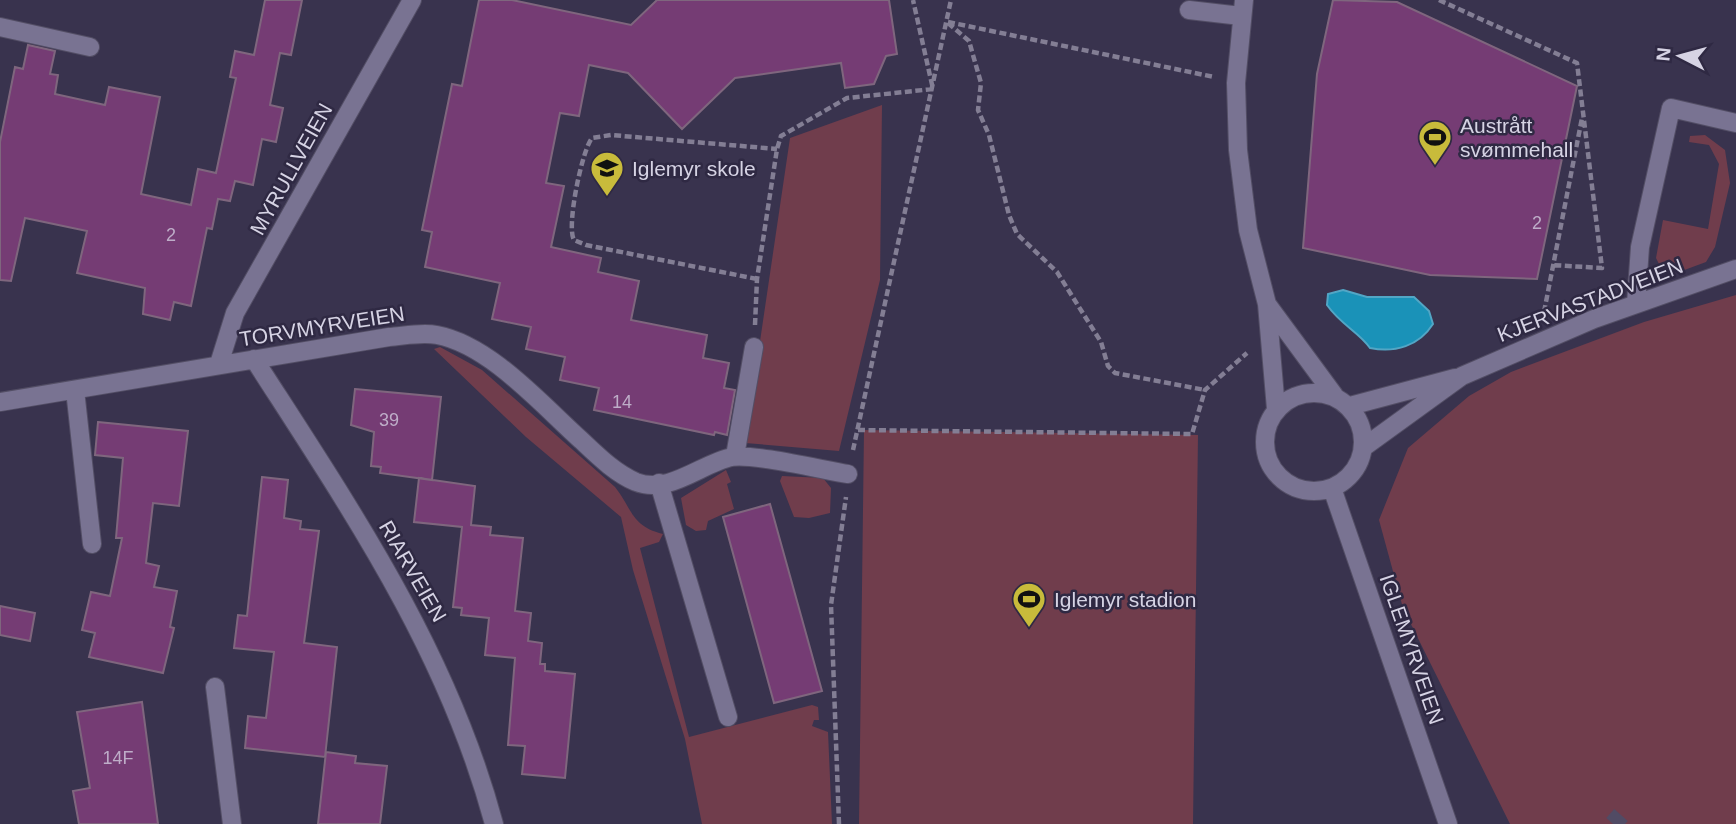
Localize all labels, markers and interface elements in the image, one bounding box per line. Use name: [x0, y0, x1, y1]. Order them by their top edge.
north arrow: [1645, 21, 1715, 91]
text: N: [1652, 46, 1675, 62]
street label: MYRULLVEIEN: [245, 99, 337, 239]
place label: Austrått svømmehall: [1460, 114, 1573, 161]
sports icon: Austrått svømmehall: [1416, 118, 1454, 167]
school or university icon: Iglemyr skole: [588, 149, 626, 198]
place label: Iglemyr skole: [632, 157, 756, 180]
house number: 2: [1532, 213, 1542, 233]
house number: 2: [166, 225, 176, 245]
street label: KJERVASTADVEIEN: [1494, 254, 1686, 346]
street label: TORVMYRVEIEN: [238, 302, 406, 350]
house number: 14: [612, 392, 632, 412]
house number: 39: [379, 410, 399, 430]
street label: RIARVEIEN: [375, 516, 451, 626]
street label: IGLEMYRVEIEN: [1376, 571, 1448, 727]
sports icon: Iglemyr stadion: [1010, 580, 1048, 629]
place label: Iglemyr stadion: [1054, 588, 1196, 611]
house number: 14F: [102, 748, 134, 768]

